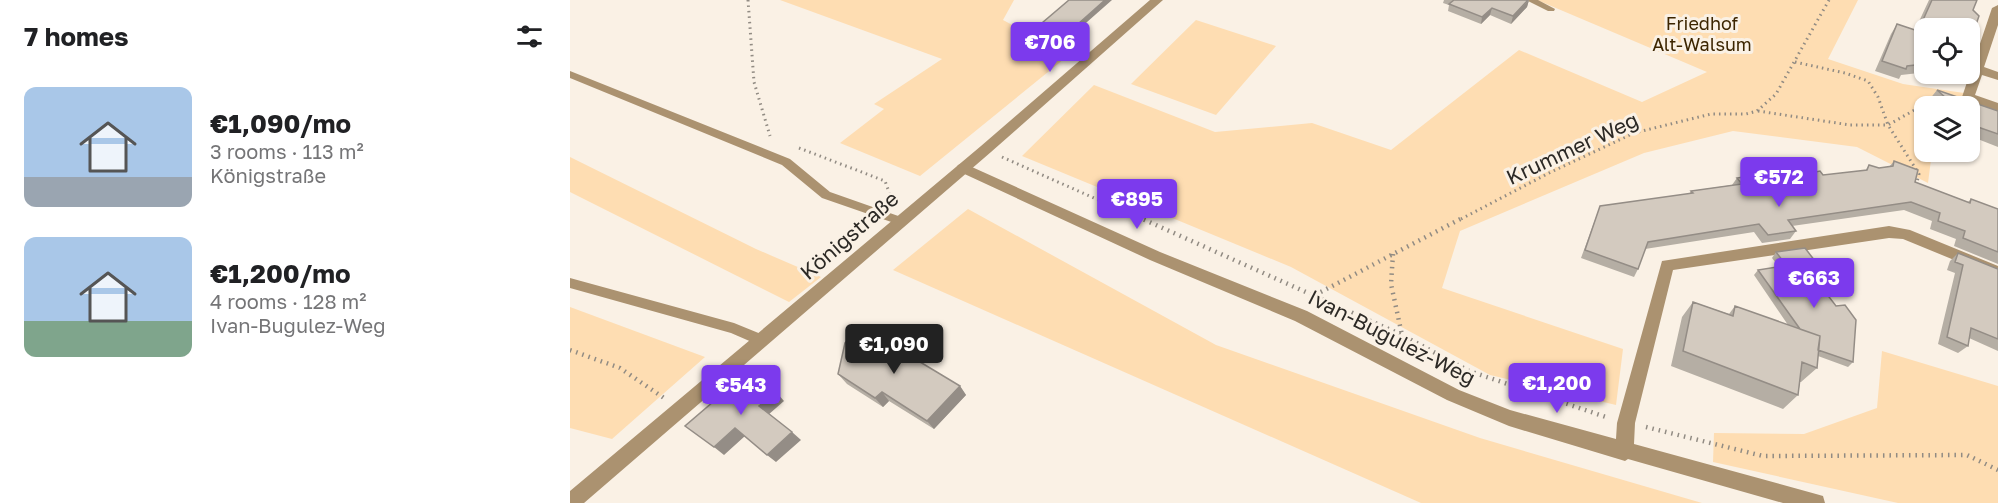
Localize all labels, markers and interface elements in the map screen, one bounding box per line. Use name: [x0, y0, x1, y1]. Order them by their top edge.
park label: Friedhof Alt-Walsum: [1652, 12, 1752, 55]
map controls: [1914, 18, 1980, 162]
button: locate: [1914, 18, 1980, 84]
icon: filters: [513, 20, 546, 53]
text: 7 homes: [24, 21, 129, 52]
pin: €706: [1014, 22, 1086, 73]
text: €706: [1025, 29, 1075, 53]
button: layers: [1914, 96, 1980, 162]
street label: Krummer Weg: [1502, 106, 1642, 190]
text: €1,090/mo: [210, 108, 351, 139]
icon: home: [72, 111, 144, 183]
text: 3 rooms · 113 m²: [210, 139, 364, 163]
pin: €572: [1743, 157, 1815, 208]
text: Königstraße: [210, 163, 326, 187]
text: €572: [1754, 164, 1804, 188]
pin: €895: [1101, 179, 1173, 230]
street label: Königstraße: [794, 185, 904, 285]
text: €895: [1111, 186, 1163, 210]
text: €1,200/mo: [210, 258, 351, 289]
pin: €663: [1778, 258, 1850, 309]
icon: home: [72, 261, 144, 333]
text: €663: [1788, 265, 1840, 289]
street label: Ivan-Bugulez-Weg: [1304, 284, 1480, 390]
text: 4 rooms · 128 m²: [210, 289, 367, 313]
text: Ivan-Bugulez-Weg: [210, 313, 385, 337]
pin: €1,090: [845, 324, 943, 375]
text: €1,090: [859, 331, 929, 355]
pin: €1,200: [1508, 363, 1606, 414]
pin: €543: [705, 365, 777, 416]
text: €1,200: [1523, 370, 1592, 394]
text: €543: [716, 372, 767, 396]

